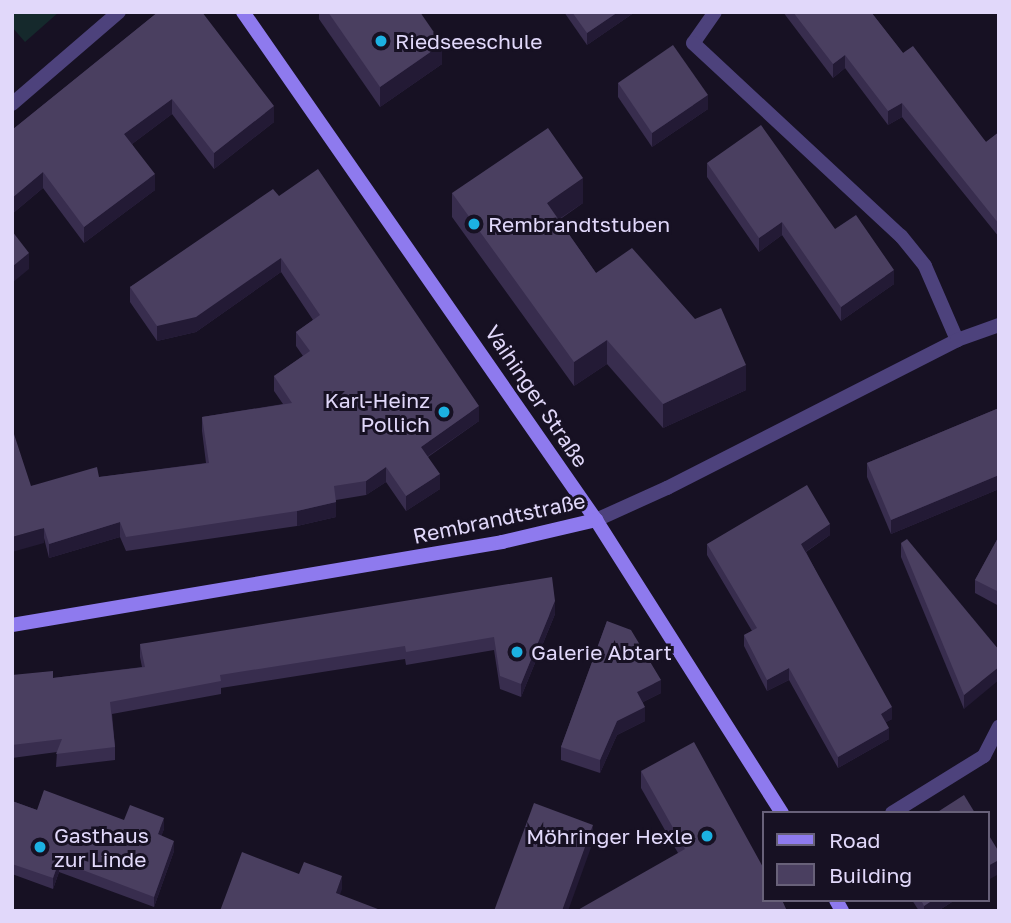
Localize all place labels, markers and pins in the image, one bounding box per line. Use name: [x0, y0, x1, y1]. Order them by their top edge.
place label: Riedseeschule: [395, 28, 542, 54]
marker: Riedseeschule: [373, 33, 389, 49]
place label: Rembrandtstuben: [488, 211, 670, 237]
marker: Rembrandtstuben: [466, 216, 482, 232]
place label: Karl-Heinz Pollich: [324, 387, 430, 437]
marker: Karl-Heinz Pollich: [436, 404, 452, 420]
place label: Galerie Abtart: [531, 639, 672, 665]
marker: Galerie Abtart: [509, 644, 525, 660]
place label: Gasthaus zur Linde: [54, 822, 149, 872]
place label: Möhringer Hexle: [526, 823, 693, 849]
marker: Möhringer Hexle: [699, 828, 715, 844]
marker: Gasthaus zur Linde: [32, 839, 48, 855]

